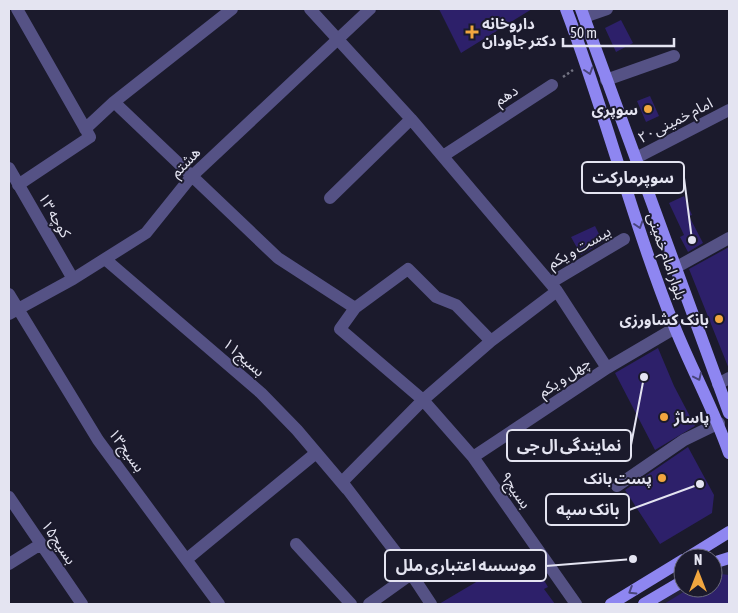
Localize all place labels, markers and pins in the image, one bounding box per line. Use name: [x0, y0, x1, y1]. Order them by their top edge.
place label: داروخانه دکتر جاودان: [482, 15, 556, 50]
marker: داروخانه دکتر جاودان: [466, 26, 478, 38]
place label: سوپری: [591, 101, 638, 119]
marker: سوپری: [642, 103, 654, 115]
callout: سوپرمارکت: [582, 162, 684, 193]
place label: بانک کشاورزی: [619, 311, 709, 329]
marker: بانک کشاورزی: [713, 313, 725, 325]
place label: پاساژ: [673, 409, 709, 427]
marker: پاساژ: [658, 411, 670, 423]
callout: نمایندگی ال جی: [507, 430, 631, 461]
place label: پست بانک: [584, 470, 652, 488]
marker: پست بانک: [656, 472, 668, 484]
callout: بانک سپه: [546, 494, 629, 525]
callout: موسسه اعتباری ملل: [385, 550, 546, 581]

